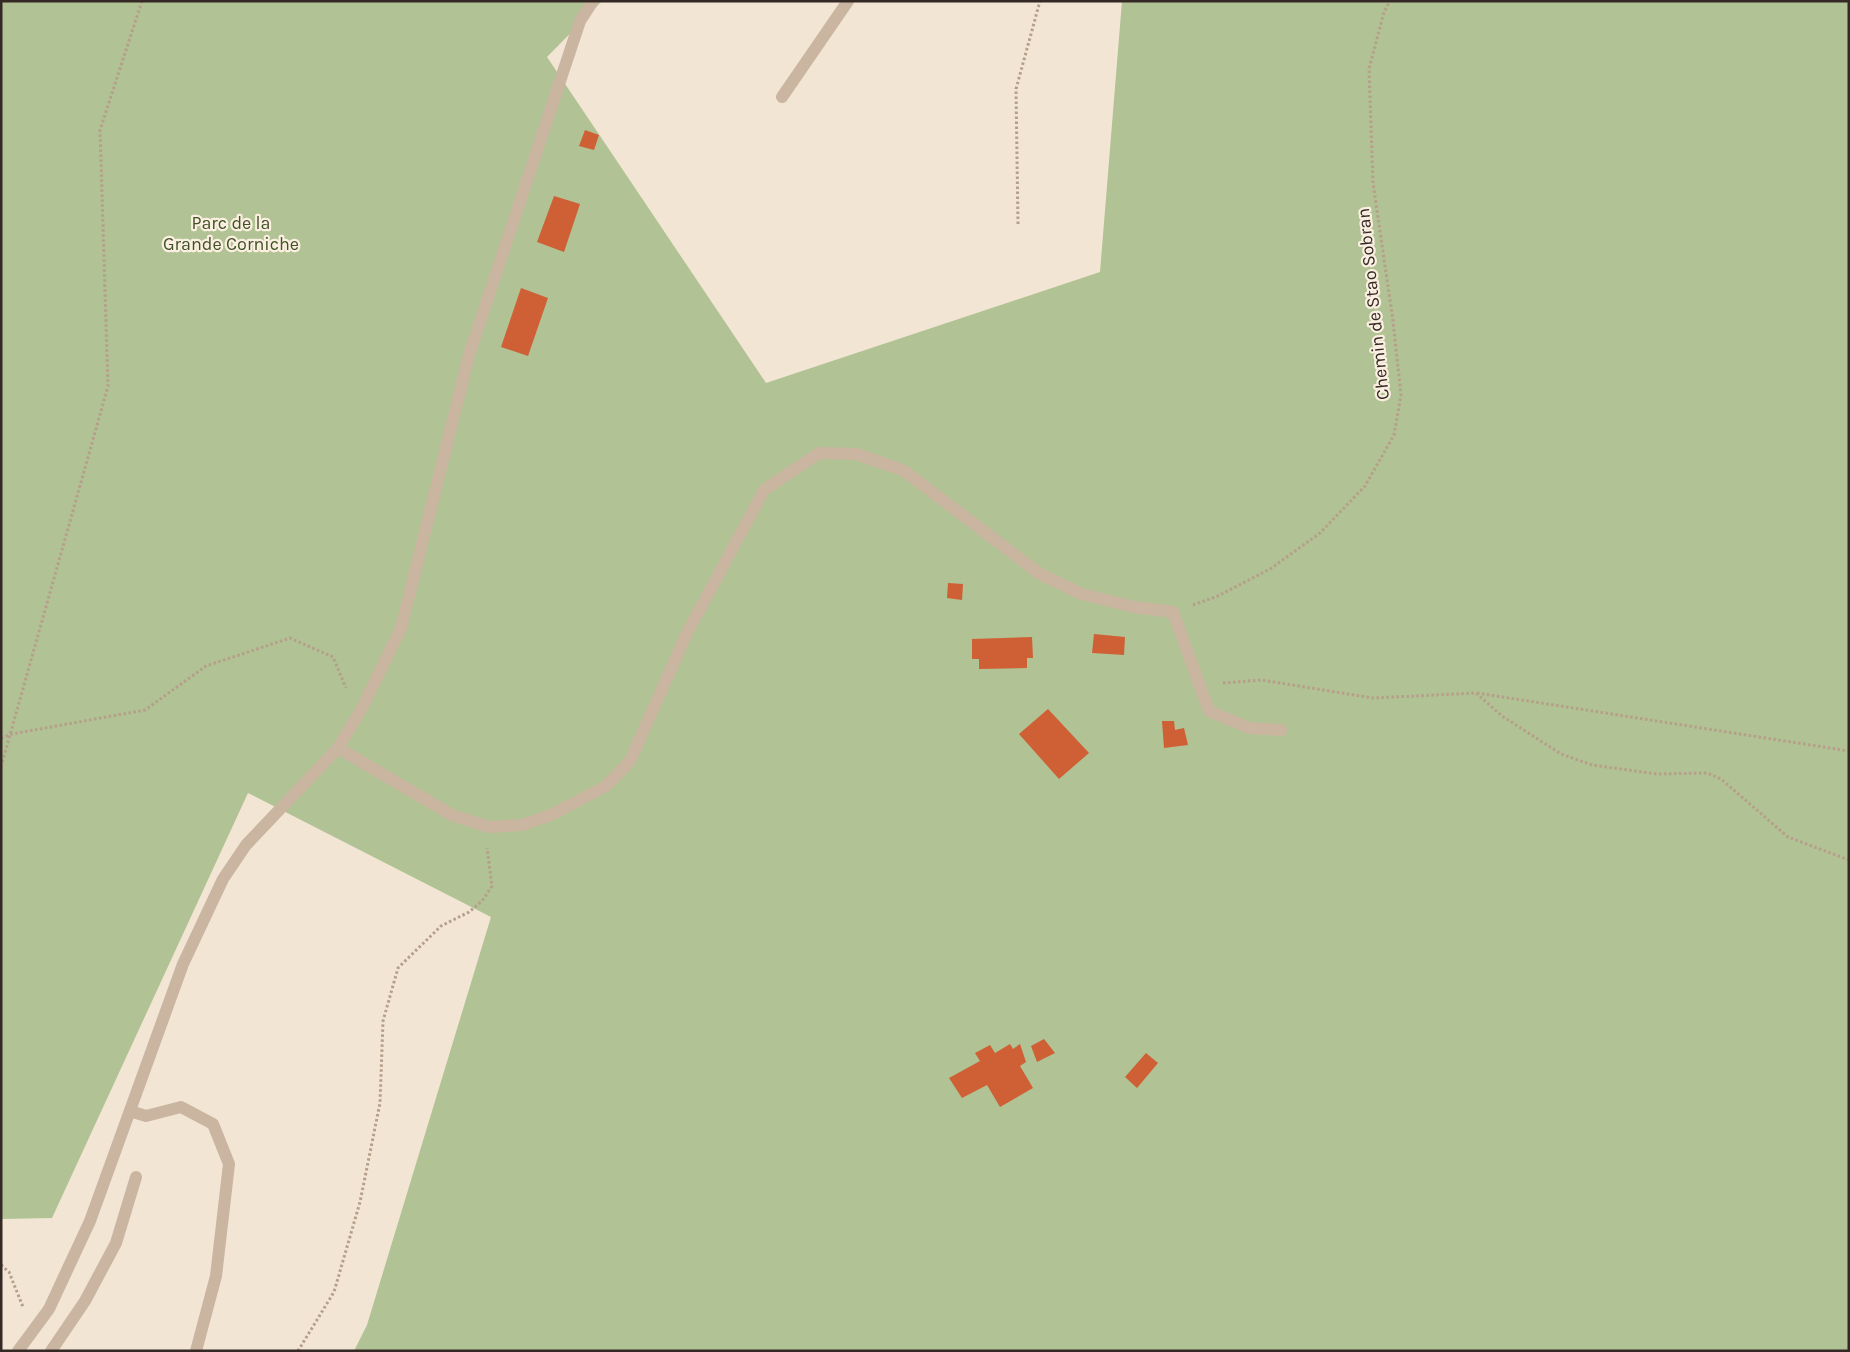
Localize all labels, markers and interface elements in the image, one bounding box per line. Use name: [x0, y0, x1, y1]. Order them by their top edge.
street label: Chemin de Stao Sobran: [1352, 207, 1394, 401]
park label: Parc de la Grande Corniche: [163, 212, 299, 255]

